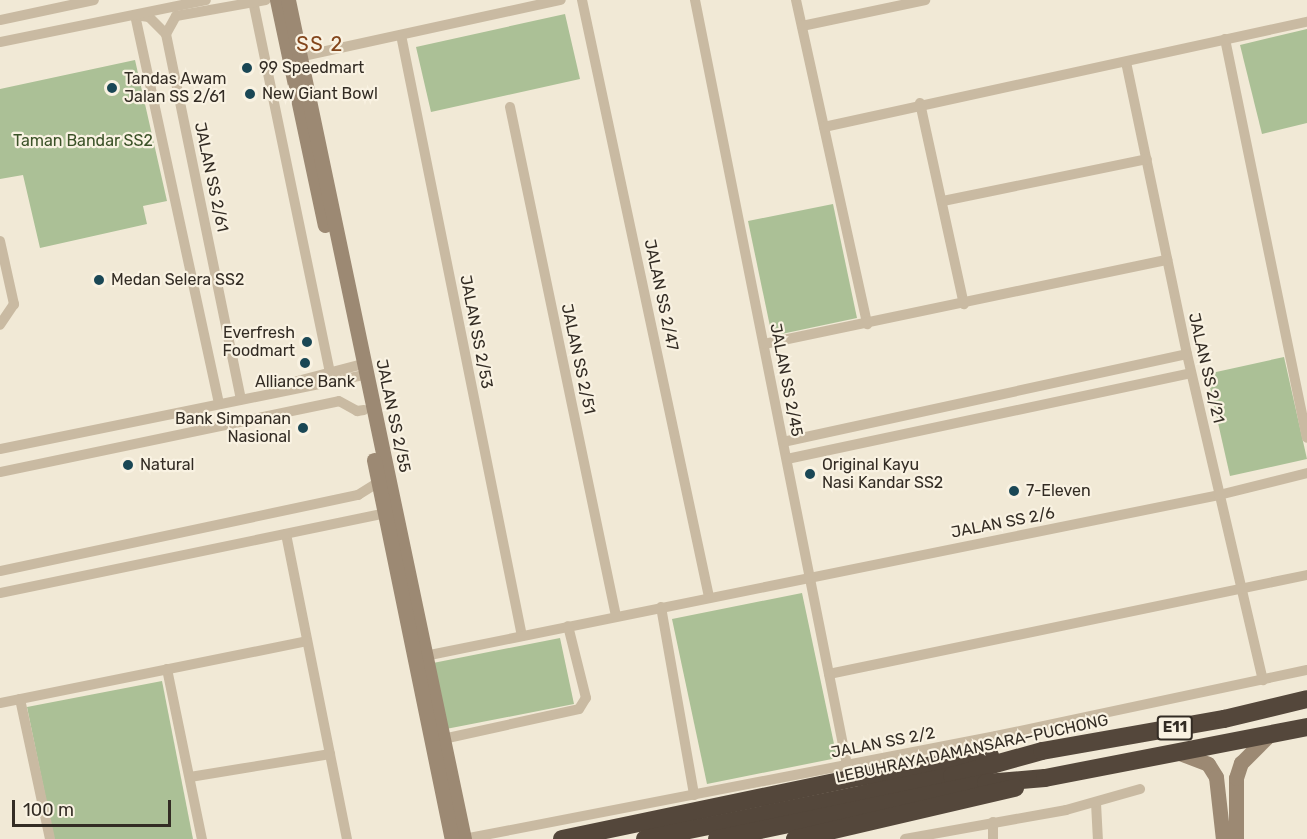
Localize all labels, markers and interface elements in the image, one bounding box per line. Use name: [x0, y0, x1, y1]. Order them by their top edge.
district label: SS 2: [296, 32, 344, 56]
place label: 99 Speedmart: [259, 58, 364, 78]
marker: 99 Speedmart: [240, 61, 254, 75]
place label: Tandas Awam Jalan SS 2/61: [124, 69, 227, 107]
marker: Tandas Awam Jalan SS 2/61: [105, 81, 119, 95]
place label: New Giant Bowl: [262, 84, 378, 104]
marker: New Giant Bowl: [243, 87, 257, 101]
street label: JALAN SS 2/61: [190, 120, 232, 234]
park label: Taman Bandar SS2: [13, 131, 153, 151]
street label: JALAN SS 2/47: [640, 238, 682, 352]
place label: Medan Selera SS2: [111, 270, 244, 290]
marker: Medan Selera SS2: [92, 273, 106, 287]
street label: JALAN SS 2/53: [456, 274, 496, 390]
street label: JALAN SS 2/51: [557, 302, 599, 416]
street label: JALAN SS 2/21: [1184, 311, 1228, 425]
street label: JALAN SS 2/45: [766, 322, 806, 438]
place label: Everfresh Foodmart: [223, 323, 295, 361]
marker: Everfresh Foodmart: [300, 335, 314, 349]
marker: Alliance Bank: [298, 356, 312, 370]
street label: JALAN SS 2/55: [372, 358, 414, 474]
place label: Alliance Bank: [255, 372, 355, 392]
place label: Bank Simpanan Nasional: [175, 409, 291, 447]
marker: Bank Simpanan Nasional: [296, 421, 310, 435]
place label: Natural: [140, 455, 194, 475]
place label: Original Kayu Nasi Kandar SS2: [822, 455, 944, 493]
marker: Natural: [121, 458, 135, 472]
marker: Original Kayu Nasi Kandar SS2: [803, 467, 817, 481]
place label: 7-Eleven: [1026, 481, 1091, 501]
marker: 7-Eleven: [1007, 484, 1021, 498]
street label: JALAN SS 2/6: [950, 504, 1056, 542]
street label: LEBUHRAYA DAMANSARA–PUCHONG: [834, 711, 1110, 787]
road number: E11: [1156, 716, 1194, 740]
street label: JALAN SS 2/2: [829, 724, 937, 762]
scale bar: [15, 788, 174, 826]
text: 100 m: [23, 799, 74, 821]

